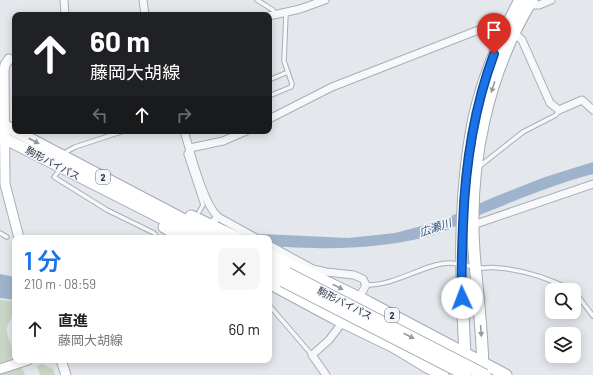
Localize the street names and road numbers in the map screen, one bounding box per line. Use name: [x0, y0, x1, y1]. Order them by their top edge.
street label: 駒形バイパス: [24, 144, 82, 182]
road number: 2: [96, 170, 110, 184]
street label: 駒形バイパス: [316, 284, 374, 322]
road number: 2: [385, 308, 399, 322]

